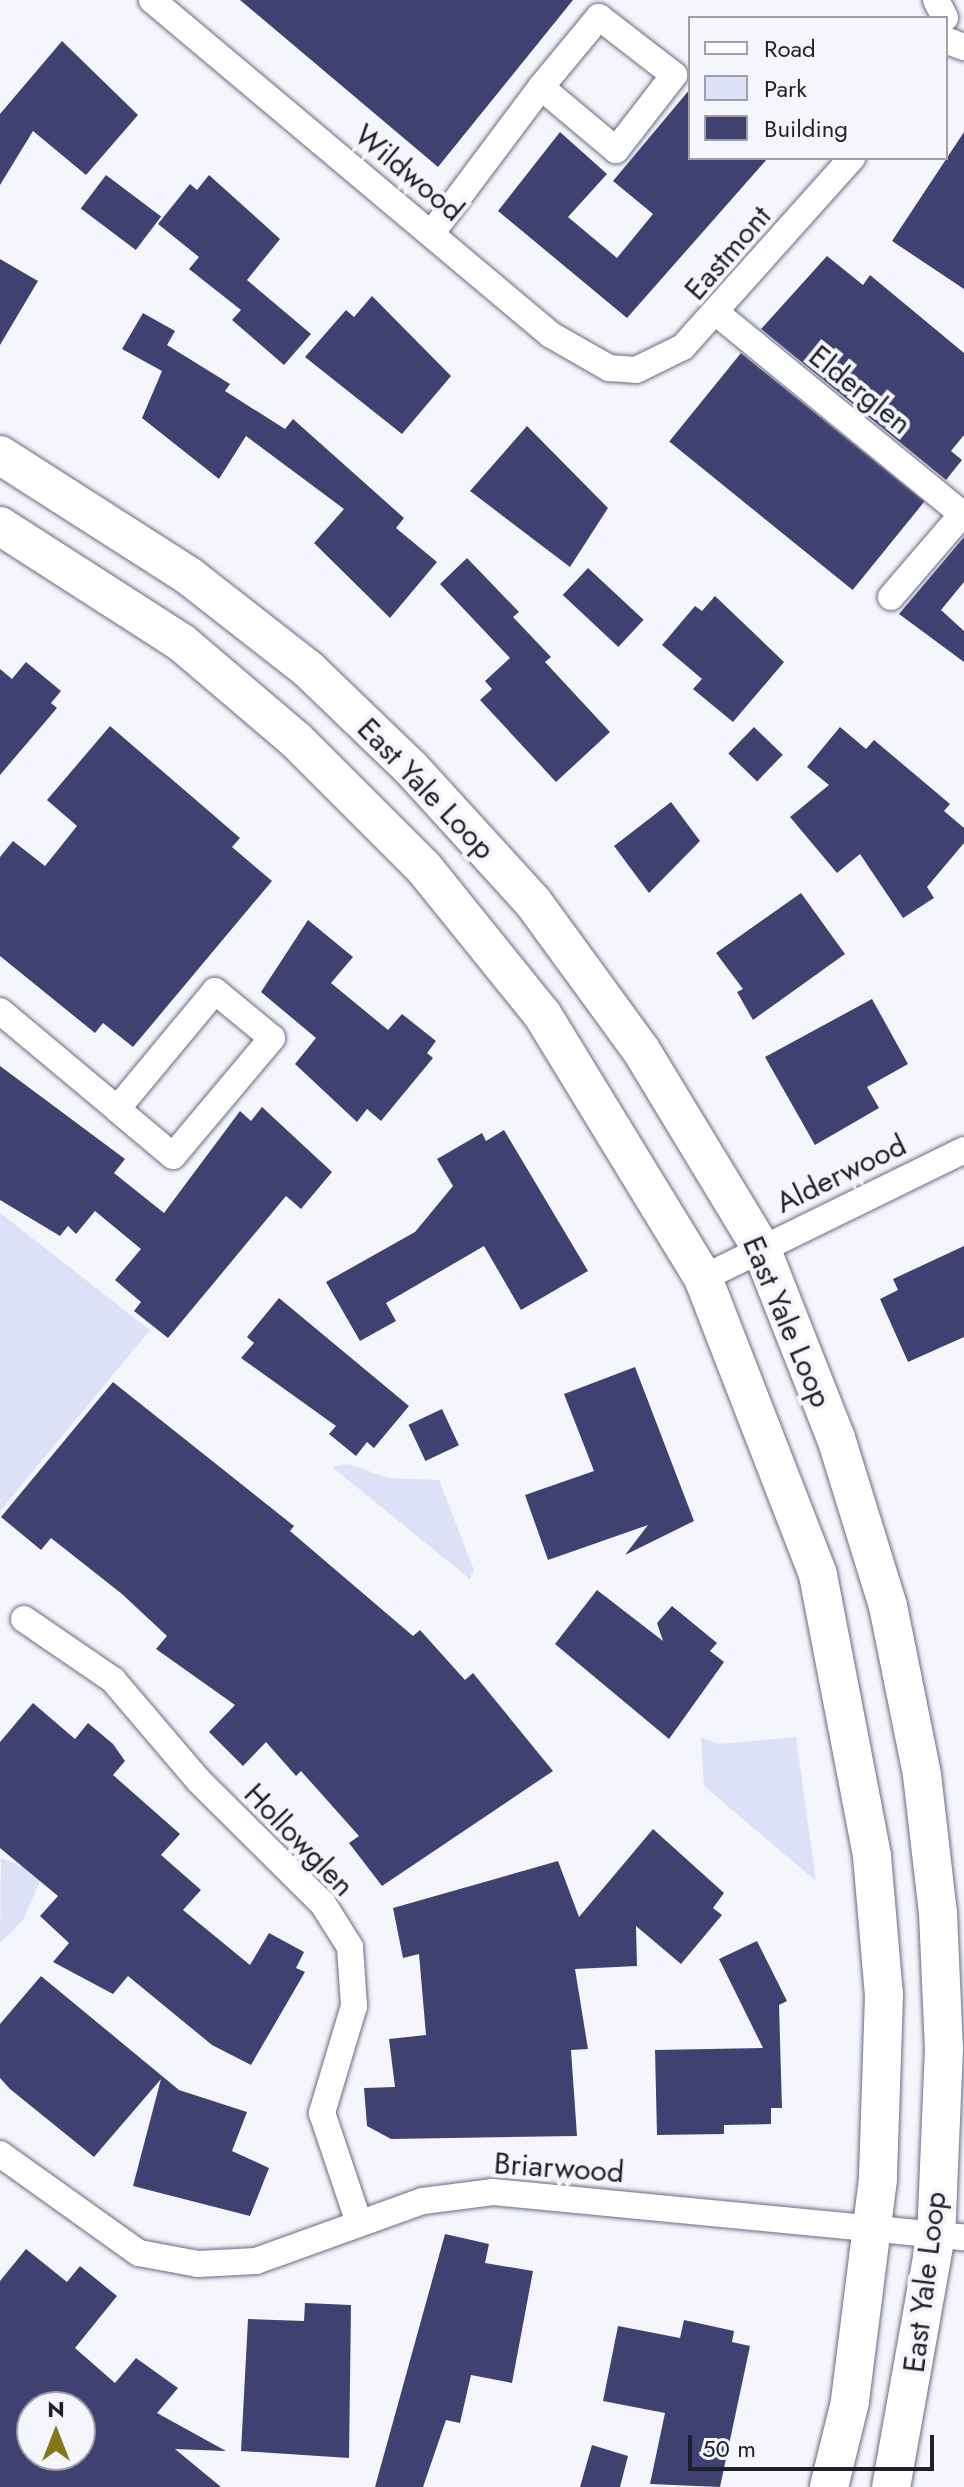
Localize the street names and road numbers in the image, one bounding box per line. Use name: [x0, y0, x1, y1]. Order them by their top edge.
street label: Wildwood: [347, 117, 471, 229]
street label: Eastmont: [677, 199, 779, 307]
street label: Elderglen: [802, 338, 918, 442]
street label: East Yale Loop: [350, 711, 502, 867]
street label: Alderwood: [770, 1127, 912, 1221]
street label: East Yale Loop: [735, 1231, 839, 1413]
street label: Hollowglen: [236, 1776, 362, 1904]
street label: Briarwood: [493, 2146, 625, 2190]
street label: East Yale Loop: [896, 2189, 954, 2375]

